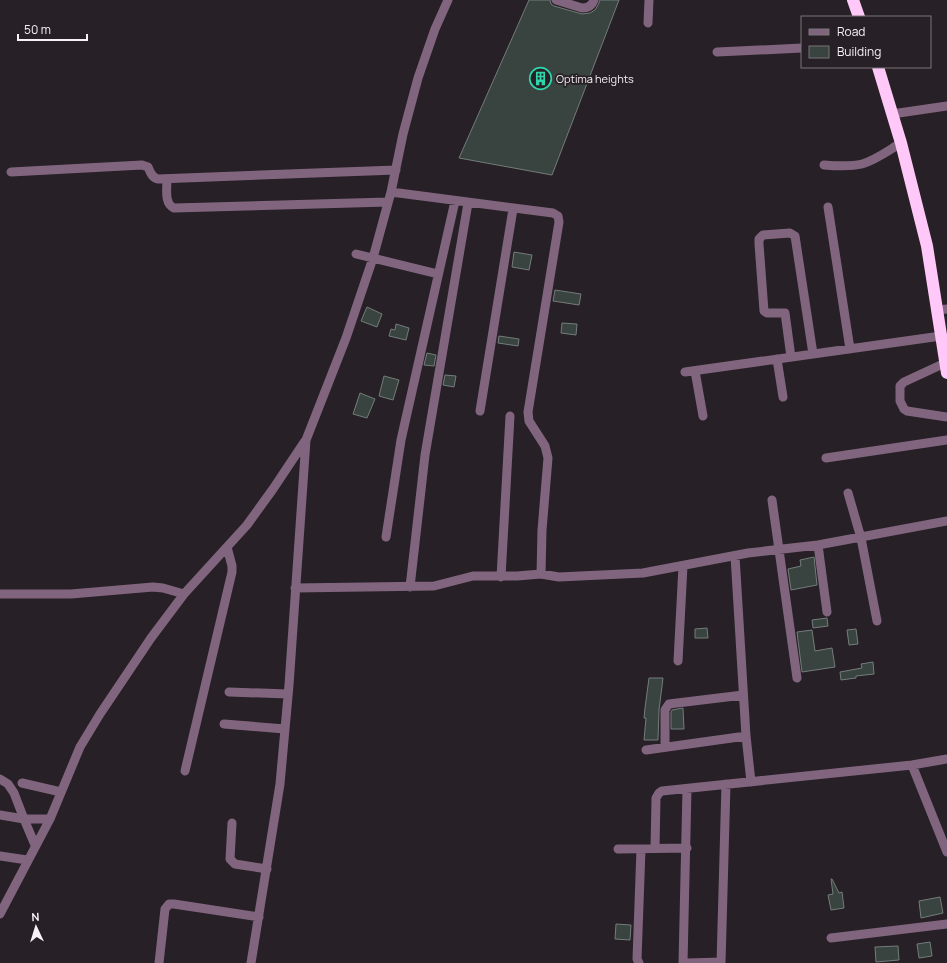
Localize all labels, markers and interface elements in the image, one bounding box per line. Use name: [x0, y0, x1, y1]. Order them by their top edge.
scale bar: [18, 16, 87, 42]
legend: [801, 16, 931, 68]
text: 50 m: [24, 21, 51, 38]
text: Road: [837, 23, 865, 40]
text: Building: [837, 43, 881, 60]
building icon: Optima heights: [528, 66, 554, 92]
place label: Optima heights: [556, 71, 634, 86]
north arrow: [16, 907, 56, 947]
text: N: [31, 909, 40, 924]

